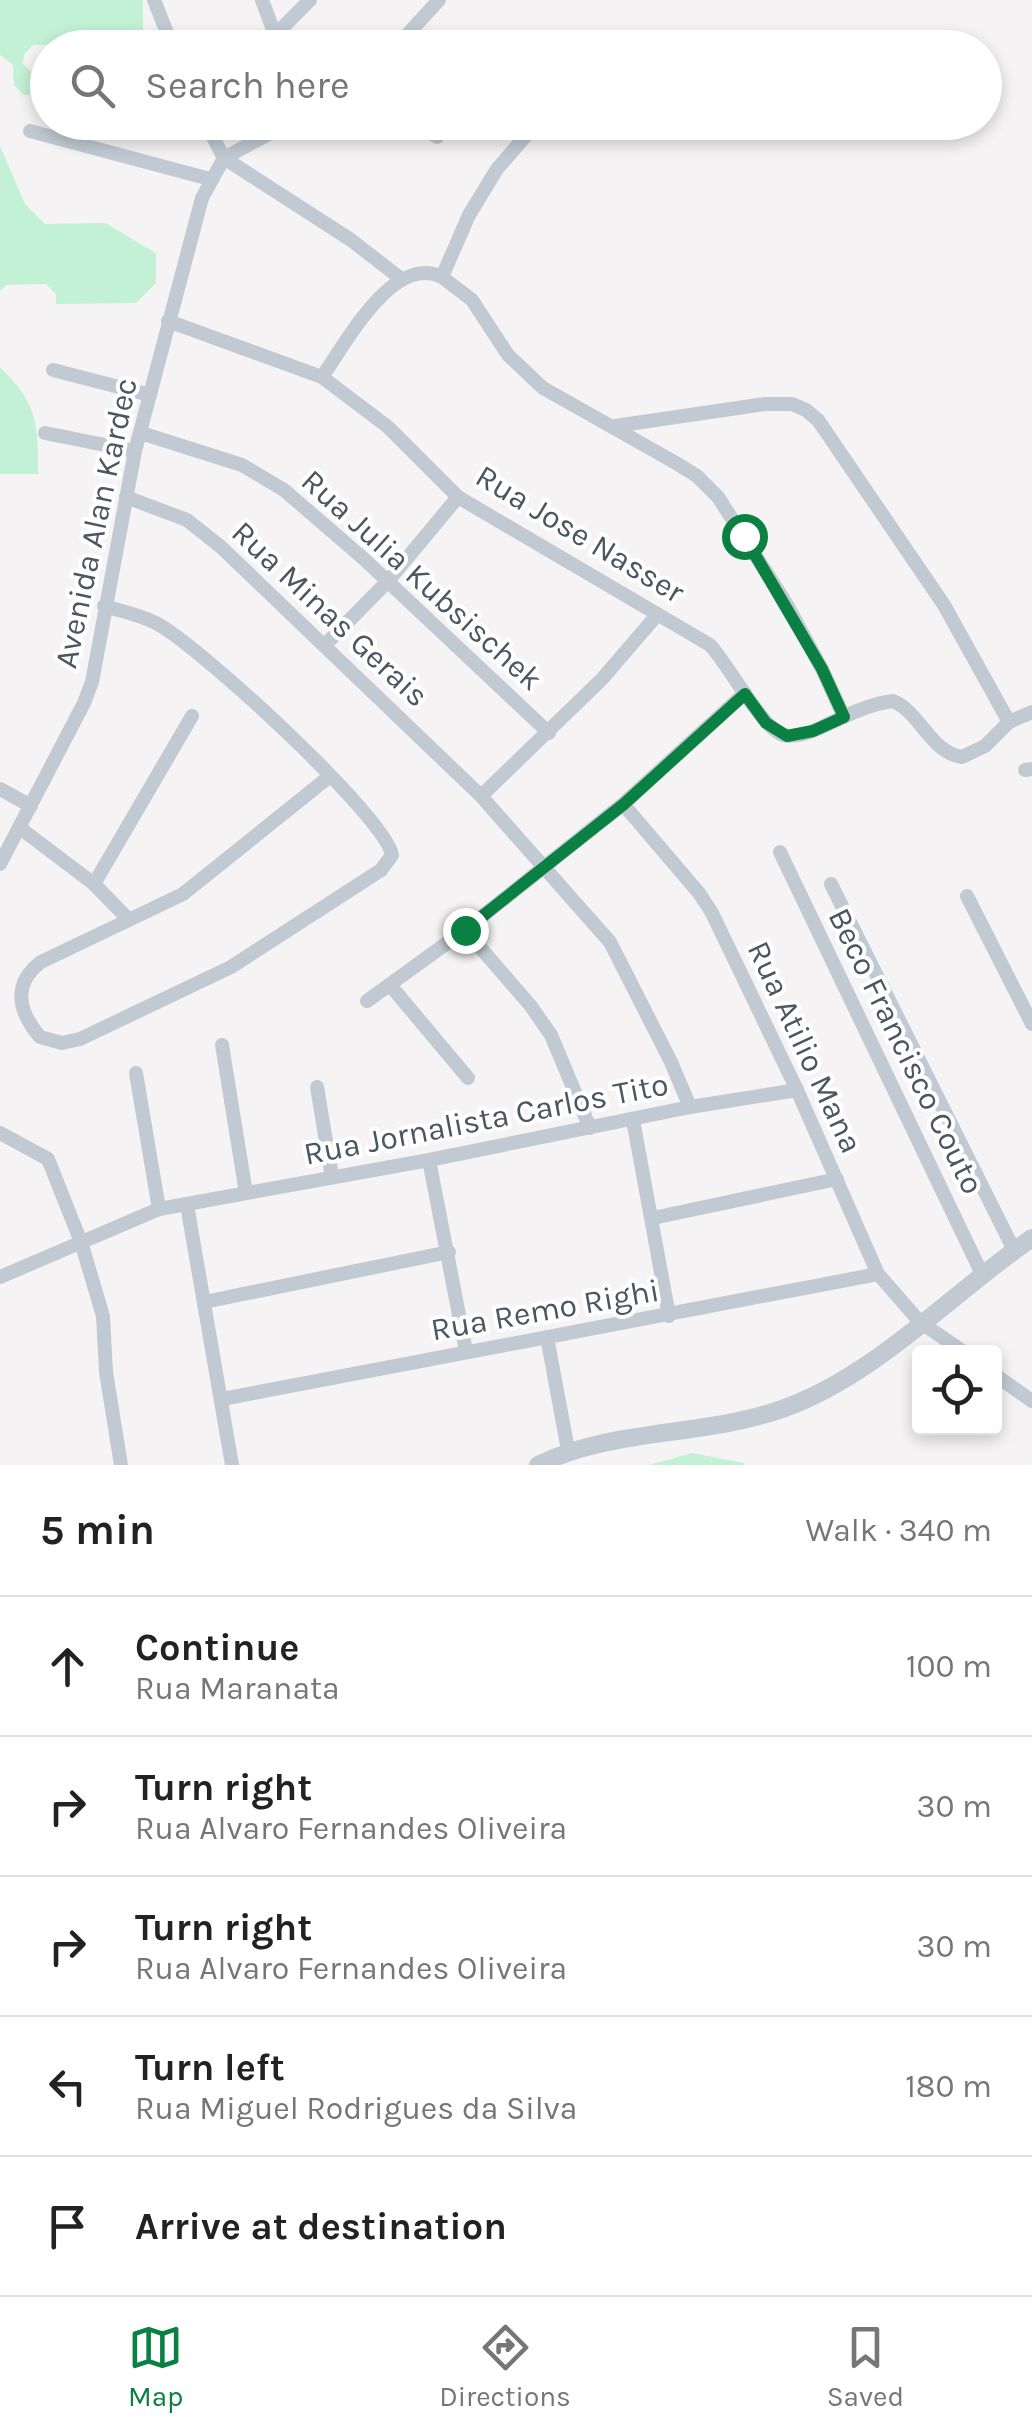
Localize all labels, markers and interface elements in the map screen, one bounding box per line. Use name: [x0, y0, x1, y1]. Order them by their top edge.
search box: [30, 30, 1002, 140]
icon: search: [65, 58, 120, 113]
text: Search here: [145, 63, 349, 108]
street label: Avenida Alan Kardec: [47, 375, 145, 671]
street label: Rua Jose Nasser: [469, 457, 691, 611]
street label: Rua Julia Kubsischek: [294, 462, 550, 698]
street label: Rua Minas Gerais: [224, 514, 436, 714]
route start: [722, 514, 768, 560]
street label: Beco Francisco Couto: [821, 902, 991, 1200]
route end: [443, 908, 489, 954]
street label: Rua Atilio Mana: [740, 935, 870, 1159]
street label: Rua Jornalista Carlos Tito: [301, 1066, 671, 1172]
street label: Rua Remo Righi: [428, 1272, 662, 1348]
map controls: [912, 1345, 1002, 1435]
button: locate: [912, 1345, 1002, 1435]
text: 5 min: [40, 1505, 155, 1555]
text: Walk · 340 m: [806, 1512, 992, 1549]
text: Continue: [135, 1625, 299, 1670]
icon: ahead: [40, 1639, 95, 1694]
text: 100 m: [906, 1648, 992, 1685]
text: Rua Maranata: [135, 1670, 340, 1707]
text: Turn right: [135, 1765, 312, 1810]
icon: right: [40, 1779, 95, 1834]
text: 30 m: [917, 1788, 992, 1825]
text: Rua Alvaro Fernandes Oliveira: [135, 1810, 567, 1847]
text: Turn right: [135, 1905, 312, 1950]
icon: right: [40, 1919, 95, 1974]
text: 30 m: [917, 1928, 992, 1965]
text: Rua Alvaro Fernandes Oliveira: [135, 1950, 567, 1987]
text: Turn left: [135, 2045, 285, 2090]
icon: left: [40, 2059, 95, 2114]
text: 180 m: [905, 2068, 992, 2105]
text: Rua Miguel Rodrigues da Silva: [135, 2090, 577, 2127]
icon: arrive: [40, 2199, 95, 2254]
text: Arrive at destination: [135, 2204, 507, 2249]
tab: Map: [128, 2320, 183, 2413]
tab: Directions: [439, 2320, 571, 2413]
tab: Saved: [827, 2320, 904, 2413]

